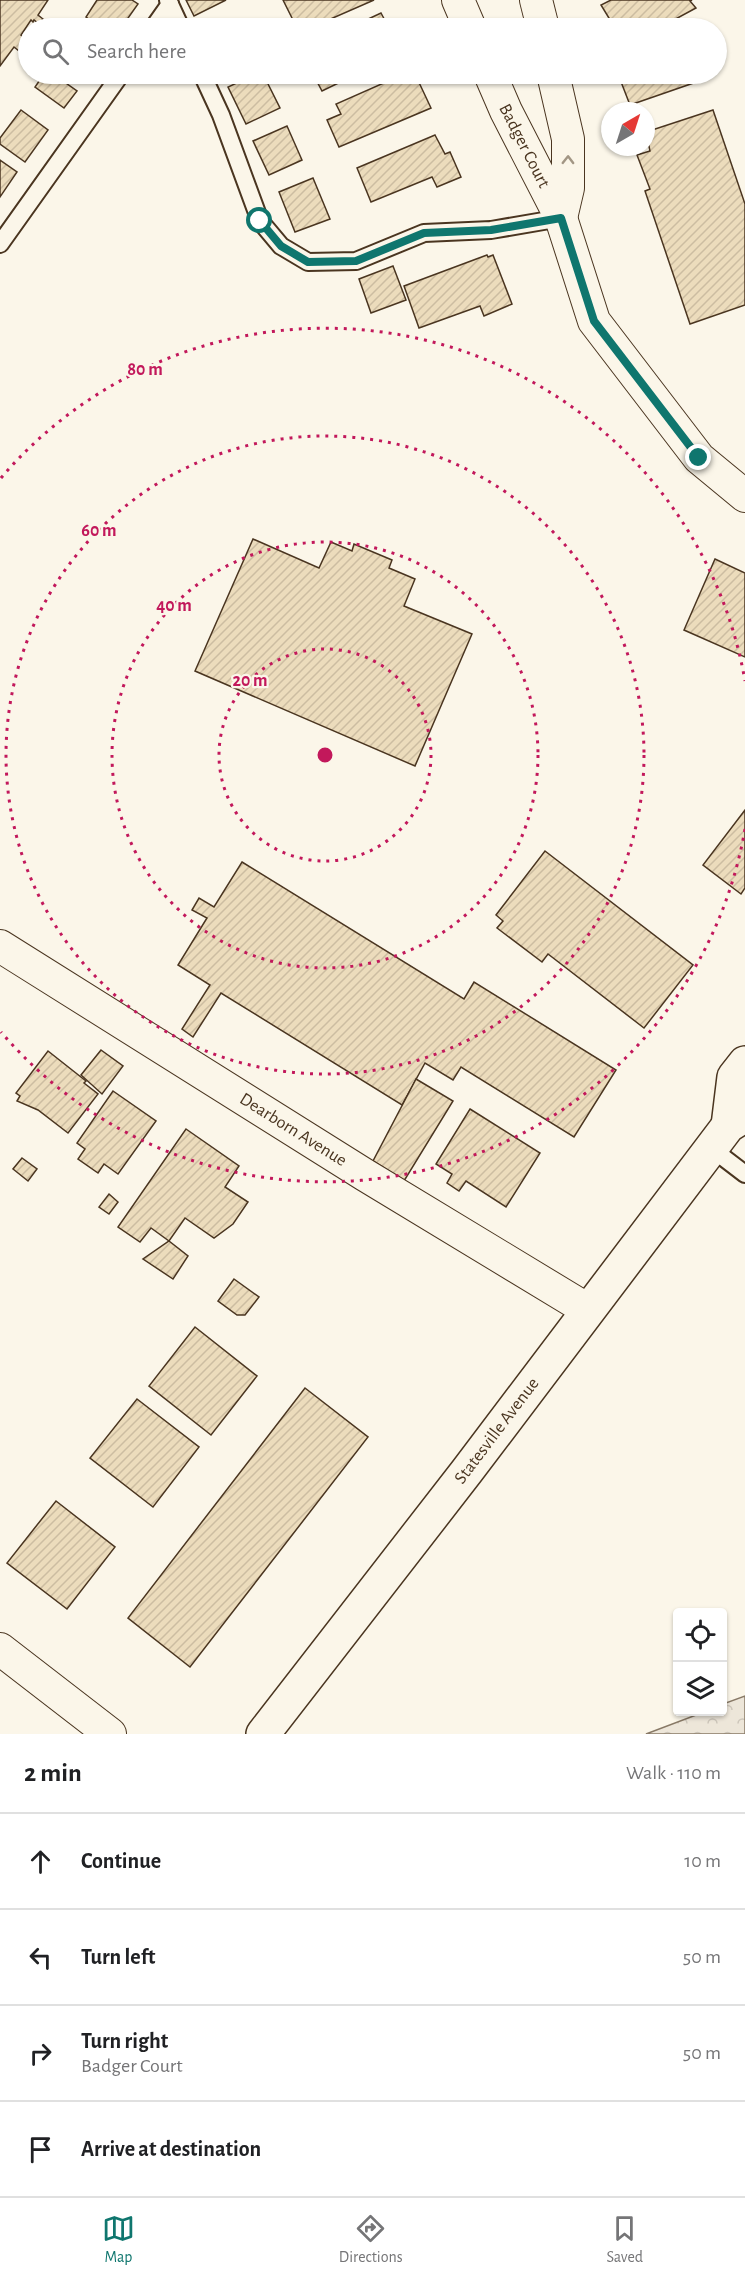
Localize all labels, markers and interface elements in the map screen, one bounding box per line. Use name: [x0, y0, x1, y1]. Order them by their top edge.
search box: [18, 18, 727, 84]
icon: search: [39, 35, 72, 68]
text: Search here: [87, 40, 186, 62]
street label: Badger Court: [495, 101, 553, 191]
north arrow: [601, 102, 655, 156]
one-way arrow: [562, 156, 574, 165]
route start: [246, 207, 272, 233]
text: 80 m: [127, 361, 163, 379]
route end: [685, 444, 711, 470]
text: 60 m: [81, 522, 117, 540]
text: 40 m: [156, 597, 192, 615]
text: 20 m: [232, 672, 268, 690]
centre of rings: [315, 745, 335, 765]
street label: Dearborn Avenue: [236, 1090, 350, 1170]
street label: Statesville Avenue: [451, 1375, 543, 1487]
map controls: [673, 1608, 727, 1716]
button: locate: [673, 1608, 727, 1662]
button: layers: [673, 1662, 727, 1716]
text: 2 min: [24, 1760, 82, 1786]
text: Walk · 110 m: [626, 1763, 721, 1783]
icon: ahead: [24, 1845, 57, 1878]
text: Continue: [81, 1850, 161, 1872]
text: 10 m: [684, 1851, 721, 1871]
icon: left: [24, 1941, 57, 1974]
text: Turn left: [81, 1946, 155, 1968]
text: 50 m: [683, 1947, 721, 1967]
text: Turn right: [81, 2030, 168, 2052]
icon: right: [24, 2037, 57, 2070]
text: 50 m: [683, 2043, 721, 2063]
text: Badger Court: [81, 2056, 183, 2076]
icon: arrive: [24, 2133, 57, 2166]
text: Arrive at destination: [81, 2138, 261, 2160]
tab: Map: [102, 2212, 135, 2267]
tab: Directions: [339, 2212, 403, 2267]
tab: Saved: [606, 2212, 643, 2267]

